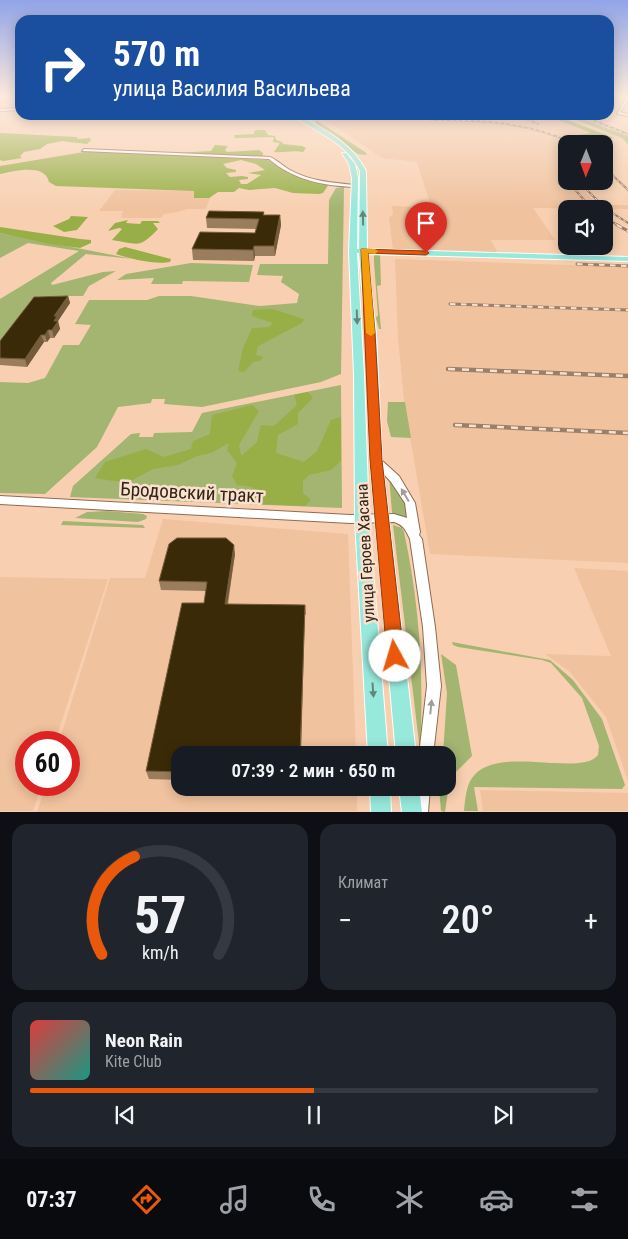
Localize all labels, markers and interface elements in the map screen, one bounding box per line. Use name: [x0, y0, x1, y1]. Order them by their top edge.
text: 570 m: [113, 34, 200, 75]
icon: right: [30, 35, 95, 100]
text: улица Василия Васильева: [113, 76, 351, 101]
north arrow: [558, 135, 612, 190]
map controls: [558, 135, 613, 255]
button: sound: [558, 200, 613, 255]
pin: [405, 202, 447, 253]
one-way arrow: [359, 209, 367, 225]
icon: arrive: [412, 209, 440, 237]
one-way arrow: [353, 309, 361, 325]
street label: Бродовский тракт: [120, 477, 264, 508]
street label: улица Героев Хасана: [352, 483, 379, 623]
one-way arrow: [401, 489, 410, 502]
position arrow: [368, 629, 420, 681]
one-way arrow: [370, 682, 378, 698]
one-way arrow: [428, 698, 436, 714]
speed limit sign: 60: [15, 731, 80, 796]
text: 07:39 · 2 мин · 650 m: [232, 759, 395, 782]
text: Климат: [338, 873, 388, 892]
text: 57: [134, 885, 186, 946]
text: 20°: [442, 898, 494, 942]
text: −: [338, 904, 352, 937]
text: +: [584, 904, 598, 937]
text: km/h: [142, 942, 178, 963]
text: Neon Rain: [105, 1029, 183, 1052]
text: Kite Club: [105, 1052, 162, 1071]
icon: previous: [111, 1101, 139, 1129]
icon: pause: [300, 1101, 328, 1129]
icon: next: [489, 1101, 517, 1129]
icon: directions: [129, 1182, 164, 1217]
icon: music: [217, 1182, 252, 1217]
icon: phone: [304, 1182, 339, 1217]
icon: climate: [392, 1182, 427, 1217]
icon: car: [479, 1182, 514, 1217]
icon: filters: [567, 1182, 602, 1217]
text: 07:37: [26, 1187, 77, 1212]

